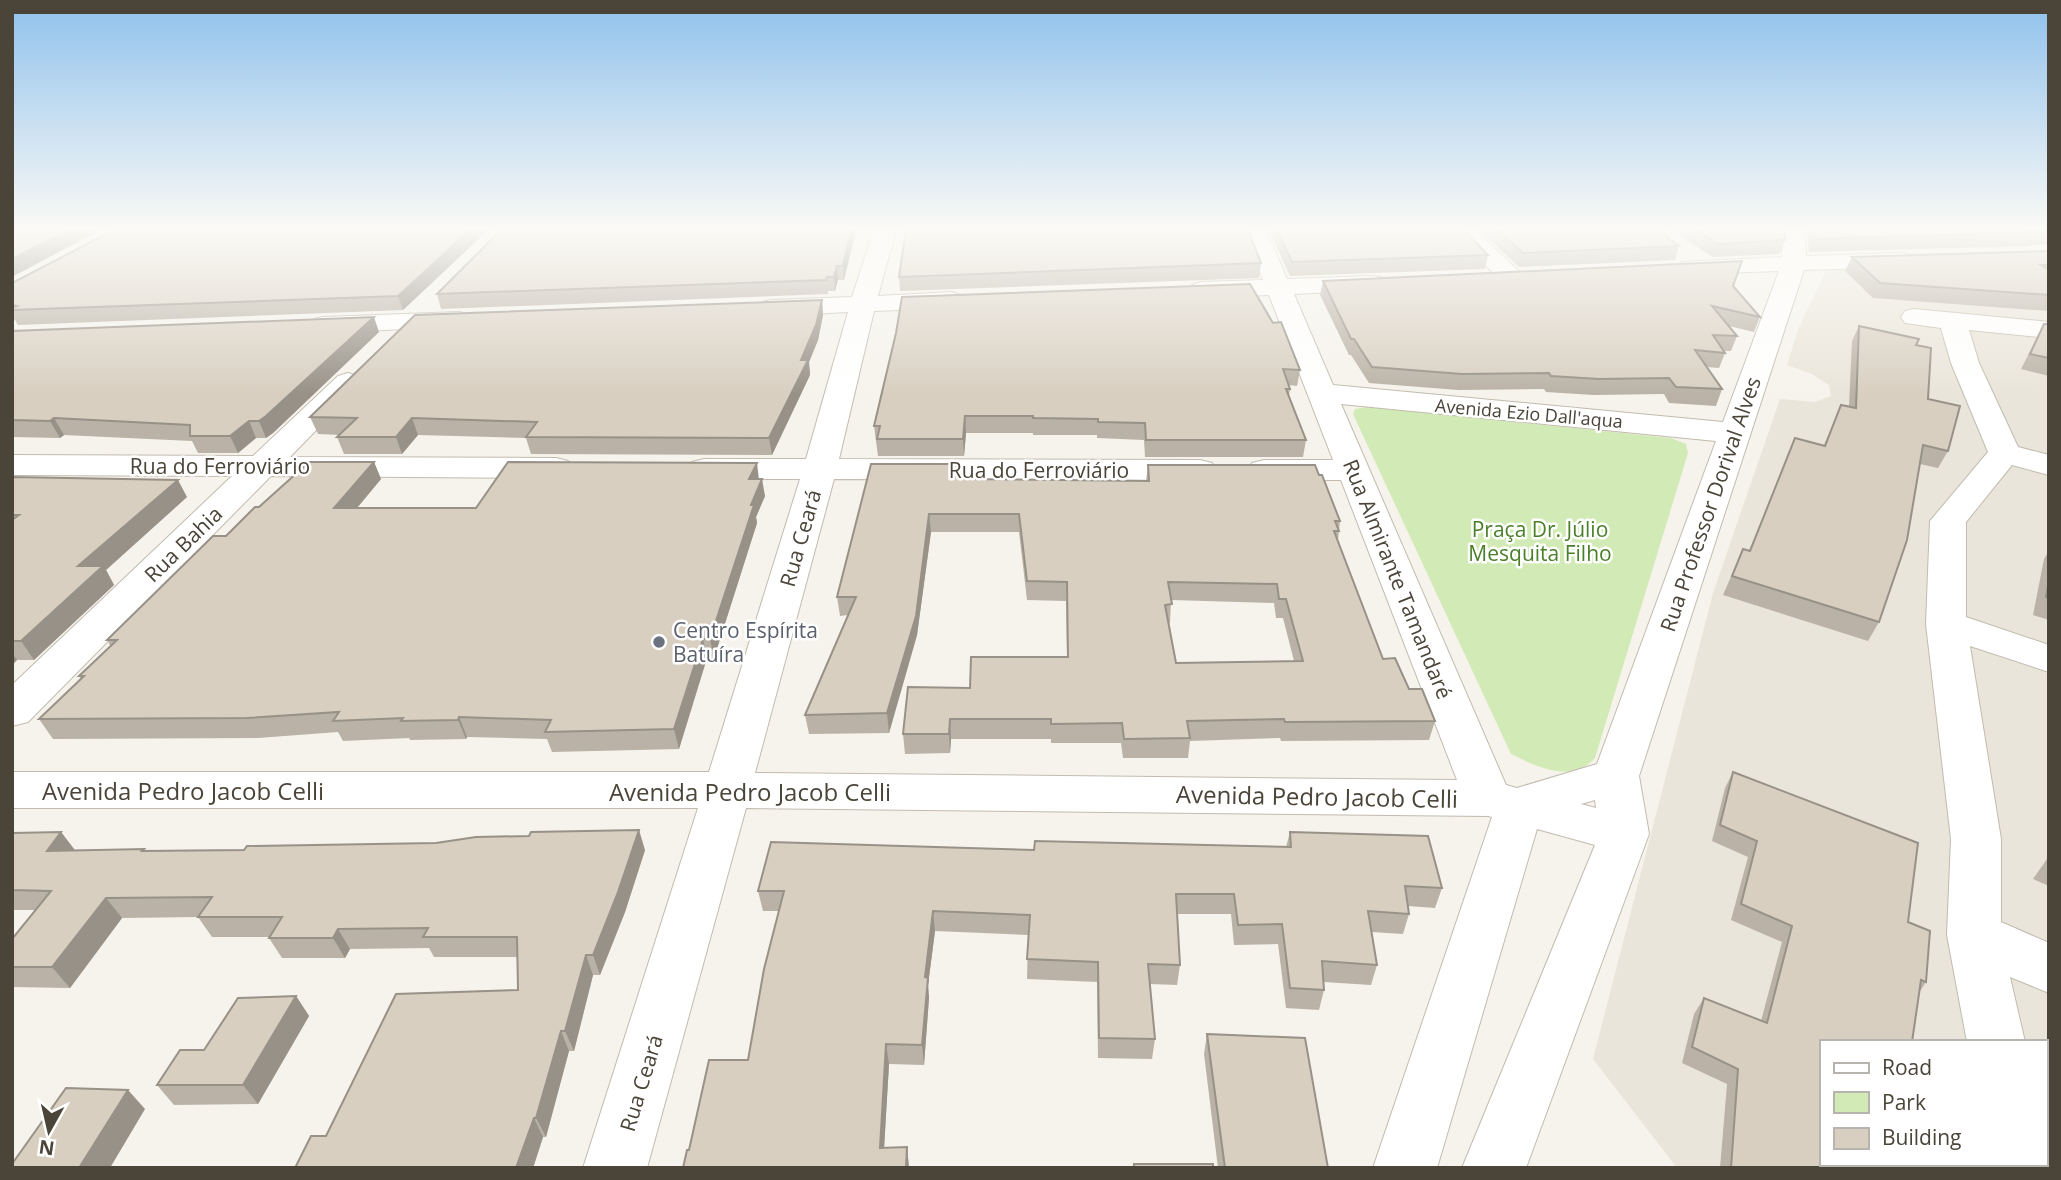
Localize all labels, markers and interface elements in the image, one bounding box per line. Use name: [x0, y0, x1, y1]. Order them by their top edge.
street label: Rua Professor Dorival Alves: [1653, 373, 1767, 635]
street label: Avenida Ezio Dall'aqua: [1434, 393, 1624, 433]
street label: Rua do Ferroviário: [130, 452, 310, 480]
street label: Rua Almirante Tamandaré: [1337, 455, 1459, 703]
street label: Rua do Ferroviário: [949, 456, 1129, 484]
street label: Rua Ceará: [773, 486, 827, 590]
street label: Rua Bahia: [138, 500, 228, 588]
park label: Praça Dr. Júlio Mesquita Filho: [1468, 515, 1612, 567]
place label: Centro Espírita Batuíra: [673, 616, 818, 668]
marker: Centro Espírita Batuíra: [651, 634, 667, 650]
street label: Avenida Pedro Jacob Celli: [42, 774, 324, 807]
street label: Avenida Pedro Jacob Celli: [609, 775, 891, 808]
street label: Avenida Pedro Jacob Celli: [1176, 777, 1458, 815]
street label: Rua Ceará: [613, 1031, 669, 1135]
legend: [1820, 1040, 2047, 1166]
text: Road: [1882, 1053, 1932, 1081]
text: Park: [1882, 1088, 1926, 1116]
north arrow: [14, 1096, 84, 1166]
text: Building: [1882, 1123, 1961, 1151]
text: N: [37, 1134, 56, 1162]

